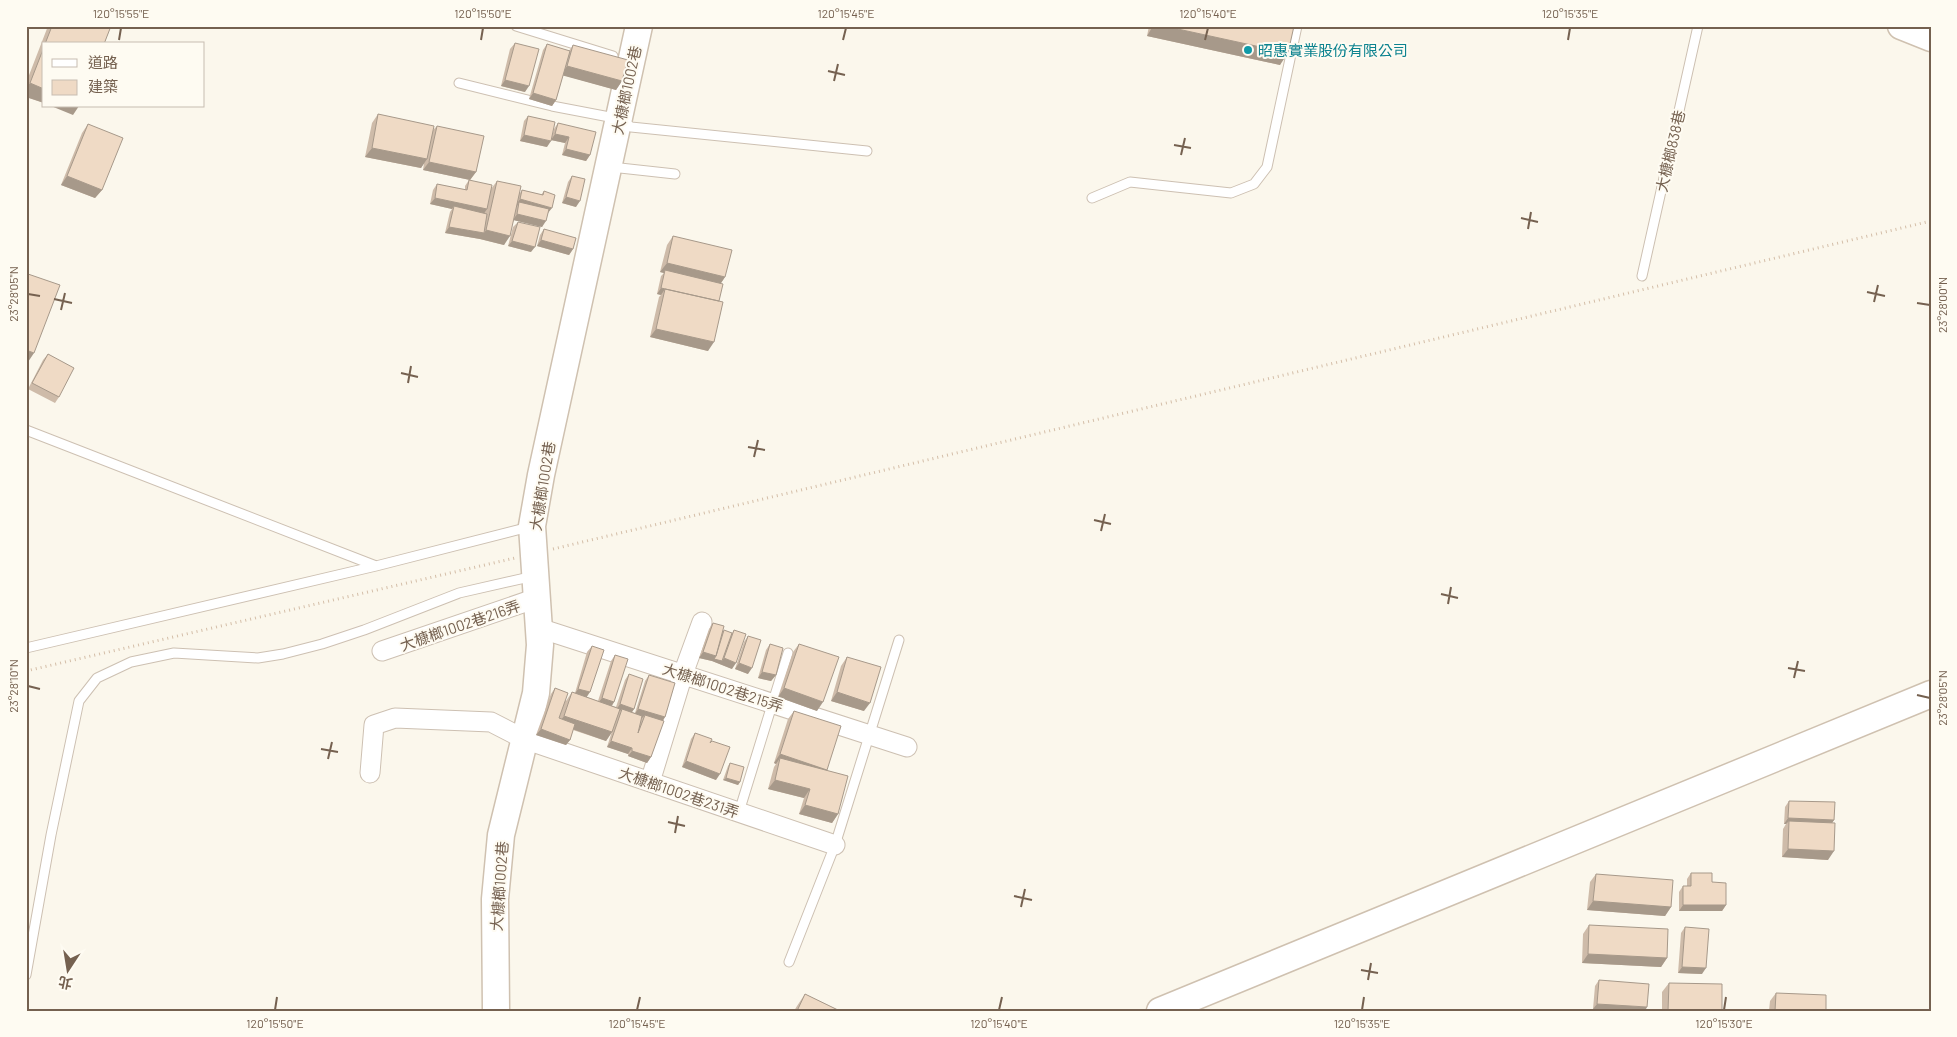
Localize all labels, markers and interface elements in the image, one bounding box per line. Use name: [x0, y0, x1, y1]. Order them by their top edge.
text: 120°15'55"E: [93, 6, 149, 20]
text: 120°15'50"E: [454, 6, 512, 20]
text: 120°15'45"E: [817, 6, 875, 20]
text: 120°15'40"E: [1179, 6, 1237, 20]
text: 120°15'35"E: [1542, 6, 1598, 20]
place label: 昭惠實業股份有限公司: [1258, 41, 1408, 59]
legend: [42, 42, 205, 108]
street label: 大槺榔1002巷: [608, 44, 644, 136]
marker: 昭惠實業股份有限公司: [1242, 44, 1254, 56]
text: 道路: [88, 53, 118, 71]
text: 建築: [88, 77, 118, 95]
street label: 大槺榔838巷: [1652, 108, 1688, 194]
text: 23°28'05"N: [6, 266, 20, 322]
text: 23°28'00"N: [1935, 277, 1949, 333]
street label: 大槺榔1002巷: [526, 440, 558, 532]
street label: 大槺榔1002巷216弄: [397, 596, 523, 654]
text: 23°28'10"N: [6, 659, 20, 713]
street label: 大槺榔1002巷215弄: [660, 659, 786, 715]
text: 23°28'05"N: [1935, 670, 1949, 726]
street label: 大槺榔1002巷231弄: [616, 763, 742, 821]
street label: 大槺榔1002巷: [487, 840, 511, 932]
north arrow: [42, 944, 92, 994]
text: 北: [57, 973, 74, 993]
text: 120°15'50"E: [246, 1016, 304, 1030]
text: 120°15'45"E: [608, 1016, 666, 1030]
text: 120°15'40"E: [970, 1016, 1028, 1030]
text: 120°15'35"E: [1334, 1016, 1390, 1030]
text: 120°15'30"E: [1695, 1016, 1753, 1030]

